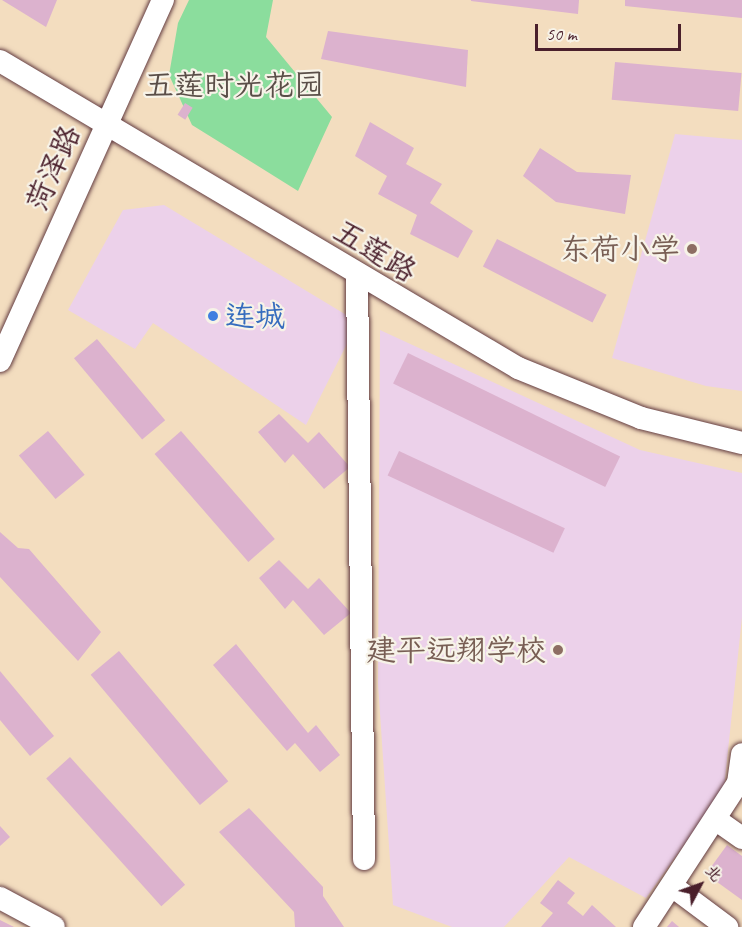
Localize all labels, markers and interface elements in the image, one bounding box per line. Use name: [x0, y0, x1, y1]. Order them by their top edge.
scale bar: [538, 12, 684, 50]
text: 50 m: [546, 23, 577, 45]
park label: 五莲时光花园: [144, 67, 324, 103]
street label: 菏泽路: [18, 120, 88, 216]
street label: 五莲路: [327, 212, 423, 290]
place label: 东荷小学: [560, 231, 680, 267]
marker: 东荷小学: [685, 242, 699, 256]
place label: 连城: [225, 298, 285, 334]
marker: 连城: [206, 309, 220, 323]
place label: 建平远翔学校: [366, 632, 546, 668]
marker: 建平远翔学校: [551, 643, 565, 657]
north arrow: [670, 855, 730, 915]
text: 北: [701, 861, 726, 886]

